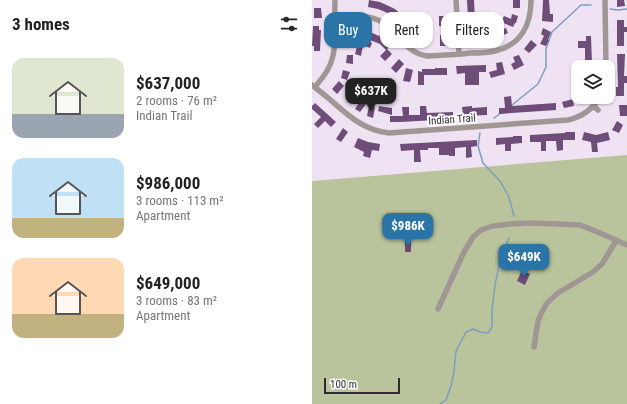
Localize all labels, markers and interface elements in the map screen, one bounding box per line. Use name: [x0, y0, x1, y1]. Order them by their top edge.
chip: Buy: [324, 12, 372, 48]
chip: Rent: [380, 12, 433, 48]
chip: Filters: [441, 12, 504, 48]
icon: filters: [278, 13, 300, 35]
text: 3 homes: [12, 14, 70, 34]
map controls: [571, 60, 615, 104]
button: layers: [571, 60, 615, 104]
text: $637,000: [136, 73, 200, 93]
icon: home: [44, 74, 92, 122]
pin: $637K: [343, 78, 399, 112]
text: $637K: [354, 83, 388, 98]
text: 2 rooms · 76 m²: [136, 93, 217, 108]
text: Indian Trail: [136, 108, 192, 123]
street label: Indian Trail: [428, 111, 476, 128]
text: $986,000: [136, 173, 200, 193]
icon: home: [44, 174, 92, 222]
text: 3 rooms · 113 m²: [136, 193, 223, 208]
text: Apartment: [136, 208, 190, 223]
pin: $986K: [380, 213, 436, 247]
text: $986K: [391, 218, 425, 233]
pin: $649K: [496, 244, 552, 278]
text: $649K: [507, 249, 541, 264]
text: $649,000: [136, 273, 200, 293]
icon: home: [44, 274, 92, 322]
text: 3 rooms · 83 m²: [136, 293, 217, 308]
text: Apartment: [136, 308, 190, 323]
scale bar: [324, 376, 400, 395]
text: 100 m: [330, 378, 357, 391]

